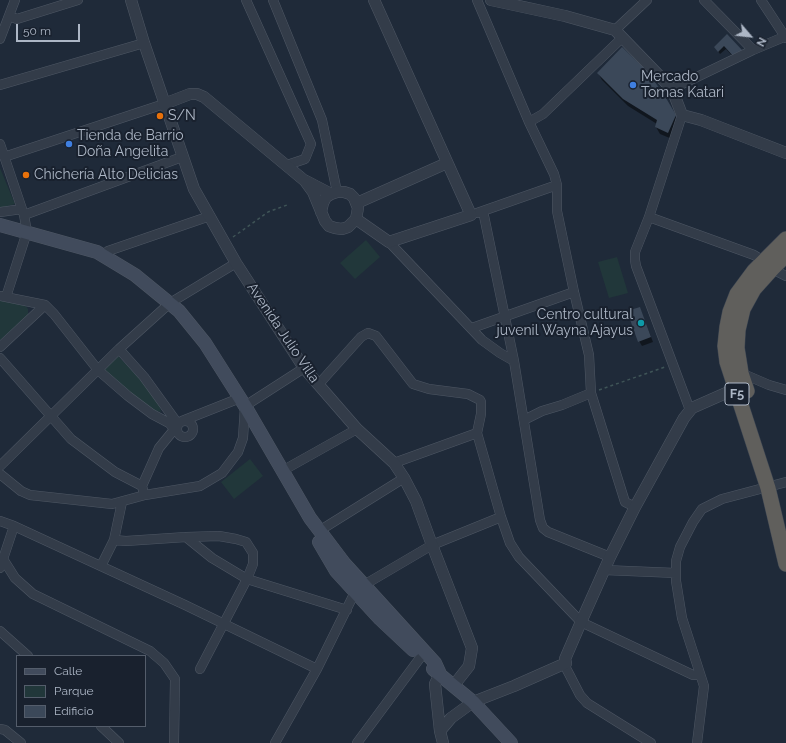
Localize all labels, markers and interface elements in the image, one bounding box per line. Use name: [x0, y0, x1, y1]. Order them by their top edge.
scale bar: [18, 16, 82, 42]
north arrow: [730, 16, 770, 56]
text: 50 m: [23, 24, 51, 38]
text: N: [753, 35, 769, 49]
place label: Mercado Tomas Katari: [641, 69, 724, 102]
marker: Mercado Tomas Katari: [628, 80, 638, 90]
place label: S/N: [168, 108, 196, 124]
marker: S/N: [155, 111, 165, 121]
place label: Tienda de Barrio Doña Angelita: [77, 128, 184, 160]
marker: Tienda de Barrio Doña Angelita: [64, 139, 74, 149]
place label: Chichería Alto Delicias: [34, 167, 178, 183]
marker: Chichería Alto Delicias: [21, 170, 31, 180]
street label: Avenida Julio Villa: [243, 280, 323, 386]
place label: Centro cultural juvenil Wayna Ajayus: [497, 307, 633, 340]
marker: Centro cultural juvenil Wayna Ajayus: [636, 318, 646, 328]
road number: F5: [725, 383, 749, 405]
legend: [16, 655, 146, 727]
text: Calle: [54, 664, 82, 678]
text: Parque: [54, 684, 94, 698]
text: Edificio: [54, 704, 94, 718]

